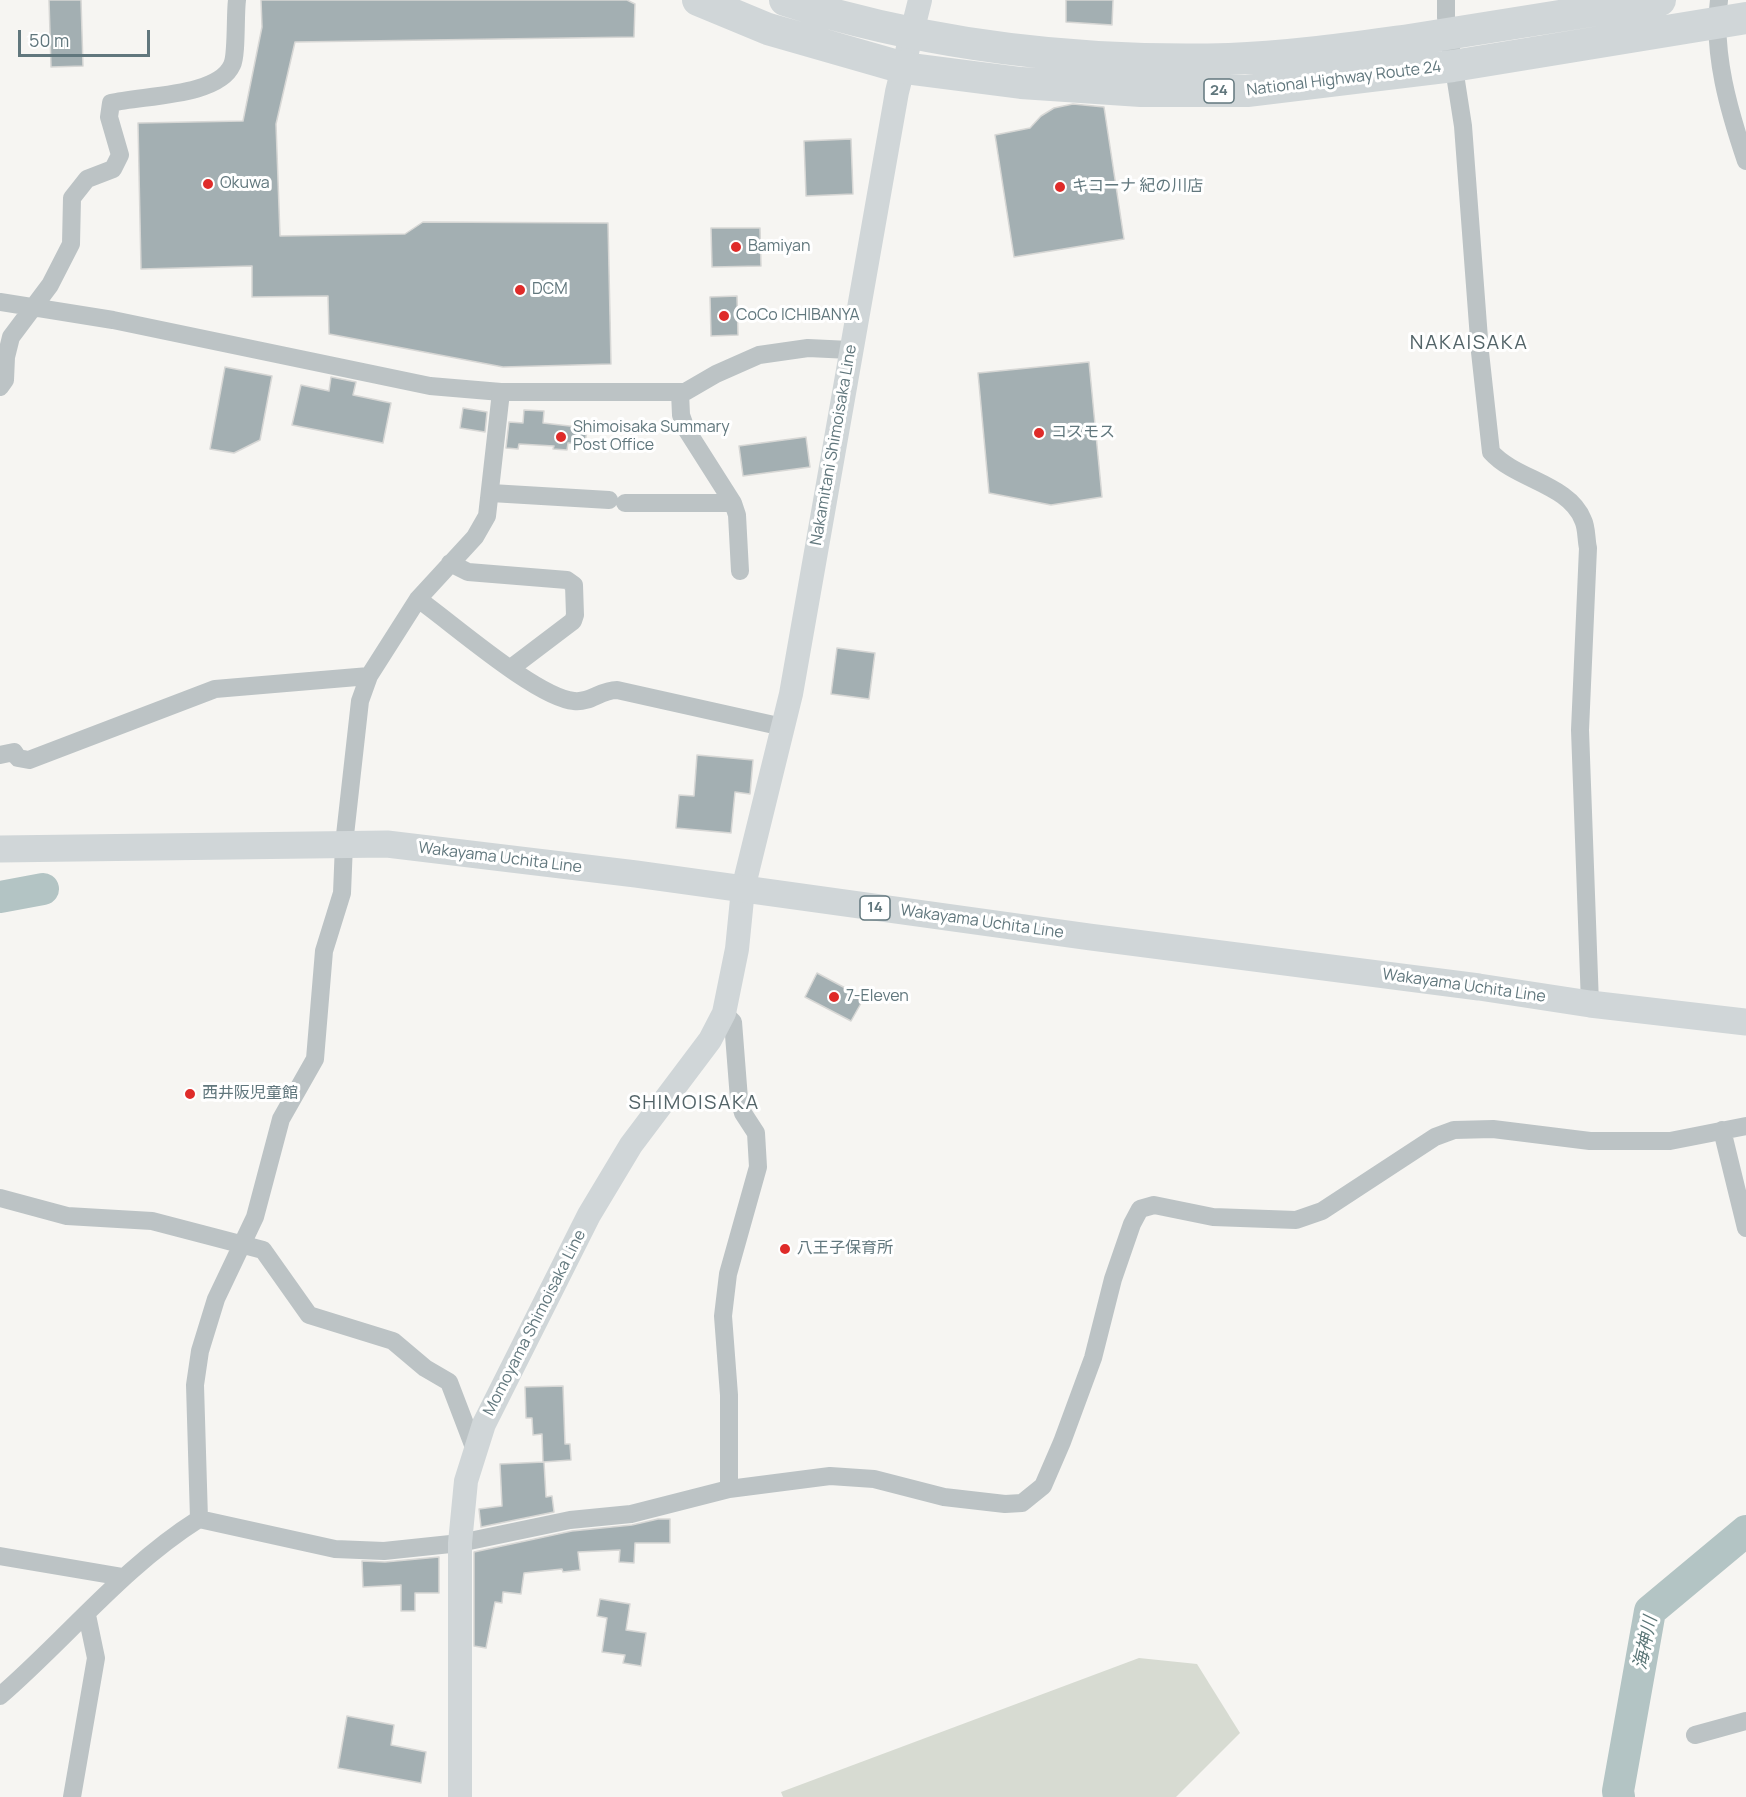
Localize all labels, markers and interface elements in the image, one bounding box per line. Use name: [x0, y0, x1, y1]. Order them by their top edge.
scale bar: [21, 18, 153, 56]
text: 50 m: [29, 28, 69, 52]
street label: National Highway Route 24: [1245, 58, 1443, 100]
road number: 24: [1204, 79, 1234, 103]
place label: Okuwa: [220, 174, 270, 194]
marker: Okuwa: [201, 177, 215, 191]
place label: キコーナ 紀の川店: [1072, 177, 1203, 197]
marker: キコーナ 紀の川店: [1053, 180, 1067, 194]
place label: Bamiyan: [748, 237, 811, 257]
marker: Bamiyan: [729, 240, 743, 254]
place label: DCM: [532, 280, 568, 300]
marker: DCM: [513, 283, 527, 297]
place label: CoCo ICHIBANYA: [736, 306, 860, 326]
marker: CoCo ICHIBANYA: [717, 309, 731, 323]
district label: NAKAISAKA: [1410, 331, 1528, 355]
street label: Nakamitani Shimoisaka Line: [807, 343, 861, 547]
place label: Shimoisaka Summary Post Office: [573, 418, 730, 456]
place label: コスモス: [1051, 423, 1115, 443]
marker: コスモス: [1032, 426, 1046, 440]
marker: Shimoisaka Summary Post Office: [554, 430, 568, 444]
street label: Wakayama Uchita Line: [417, 838, 583, 878]
road number: 14: [860, 896, 890, 920]
street label: Wakayama Uchita Line: [899, 901, 1065, 943]
street label: Wakayama Uchita Line: [1381, 965, 1547, 1007]
place label: 7-Eleven: [846, 987, 909, 1007]
marker: 7-Eleven: [827, 990, 841, 1004]
place label: 西井阪児童館: [202, 1084, 298, 1104]
marker: 西井阪児童館: [183, 1087, 197, 1101]
district label: SHIMOISAKA: [628, 1091, 760, 1115]
street label: Momoyama Shimoisaka Line: [480, 1227, 590, 1419]
place label: 八王子保育所: [797, 1239, 893, 1259]
marker: 八王子保育所: [778, 1242, 792, 1256]
water label: 海神川: [1630, 1614, 1662, 1672]

